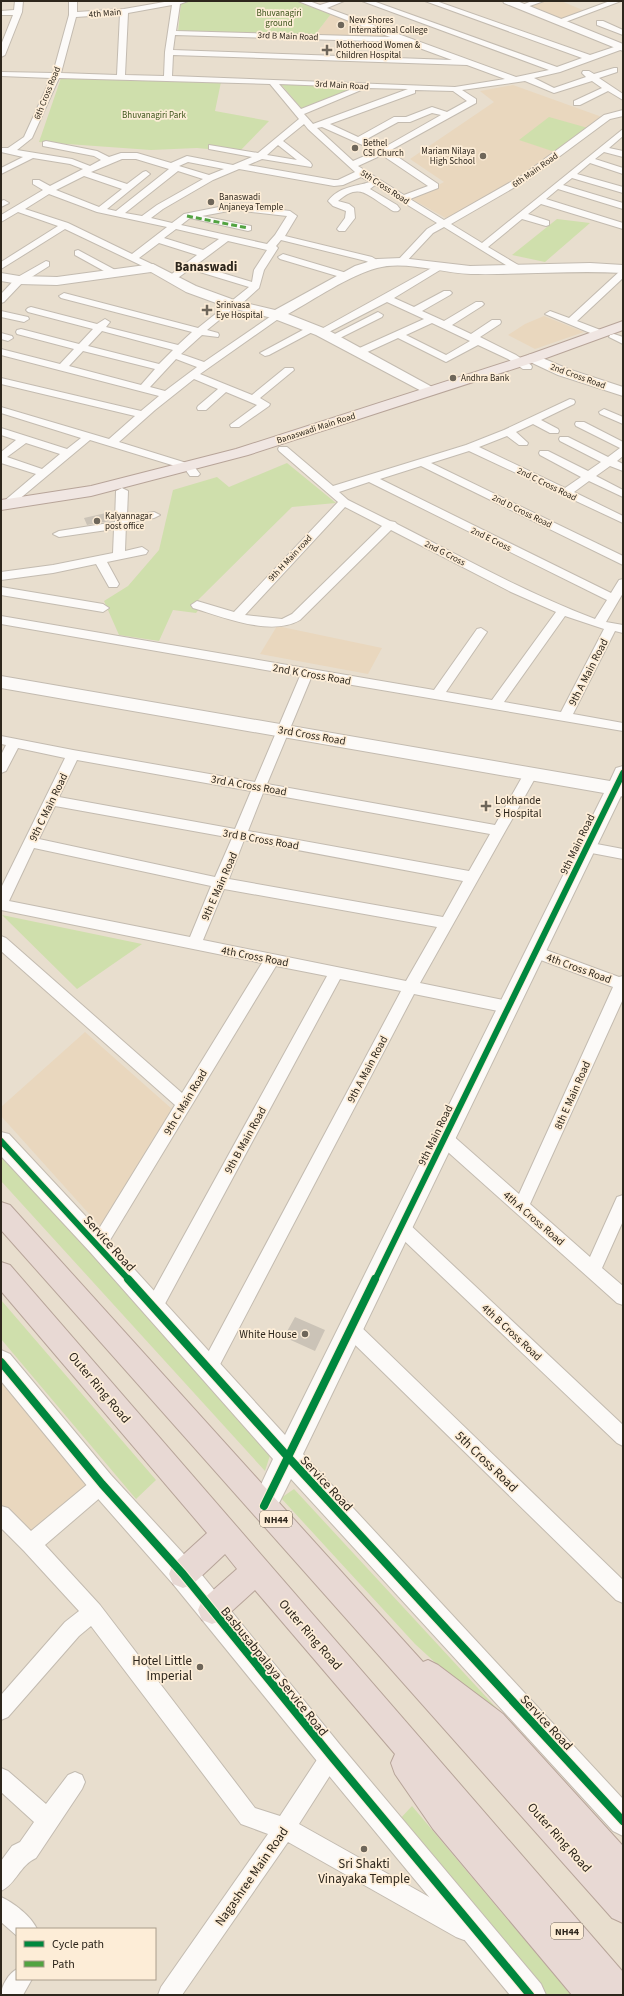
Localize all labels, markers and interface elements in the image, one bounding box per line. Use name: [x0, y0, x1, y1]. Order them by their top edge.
street label: 4th Main: [88, 6, 122, 21]
park label: Bhuvanagiri ground: [256, 7, 302, 30]
place label: New Shores International College: [349, 14, 428, 37]
marker: New Shores International College: [336, 20, 346, 30]
street label: 3rd B Main Road: [257, 29, 319, 44]
place label: Motherhood Women & Children Hospital: [336, 39, 421, 62]
marker: Motherhood Women & Children Hospital: [321, 44, 333, 56]
street label: 6th Cross Road: [31, 65, 64, 122]
street label: 3rd Main Road: [315, 78, 369, 93]
park label: Bhuvanagiri Park: [122, 109, 186, 122]
place label: Bethel CSI Church: [363, 137, 404, 160]
marker: Bethel CSI Church: [350, 143, 360, 153]
place label: Mariam Nilaya High School: [421, 145, 475, 168]
street label: 6th Main Road: [510, 150, 561, 191]
marker: Mariam Nilaya High School: [478, 151, 488, 161]
street label: 5th Cross Road: [358, 167, 412, 208]
place label: Banaswadi Anjaneya Temple: [219, 191, 284, 214]
marker: Banaswadi Anjaneya Temple: [206, 197, 216, 207]
district label: Banaswadi: [175, 258, 237, 276]
place label: Srinivasa Eye Hospital: [216, 299, 262, 322]
marker: Srinivasa Eye Hospital: [201, 304, 213, 316]
street label: 2nd Cross Road: [548, 360, 607, 392]
place label: Andhra Bank: [461, 372, 510, 385]
marker: Andhra Bank: [448, 373, 458, 383]
street label: Banaswadi Main Road: [275, 410, 357, 447]
street label: 2nd C Cross Road: [515, 464, 579, 505]
street label: 2nd D Cross Road: [490, 491, 554, 532]
place label: Kalyannagar post office: [105, 510, 153, 533]
marker: Kalyannagar post office: [92, 516, 102, 526]
street label: 2nd E Cross: [468, 524, 513, 555]
street label: 9th H Main road: [265, 532, 315, 584]
street label: 2nd G Cross: [422, 538, 468, 569]
street label: 9th A Main Road: [565, 636, 612, 708]
street label: 2nd K Cross Road: [272, 660, 352, 689]
street label: 3rd Cross Road: [277, 722, 347, 749]
street label: 9th C Main Road: [26, 771, 71, 844]
street label: 3rd A Cross Road: [210, 771, 288, 800]
place label: Lokhande S Hospital: [495, 793, 542, 821]
marker: Lokhande S Hospital: [480, 800, 492, 812]
street label: 9th Main Road: [556, 812, 599, 877]
street label: 3rd B Cross Road: [222, 825, 300, 854]
street label: 9th E Main Road: [198, 850, 241, 923]
street label: 4th Cross Road: [220, 943, 290, 970]
street label: 4th Cross Road: [544, 950, 613, 987]
street label: 9th A Main Road: [344, 1033, 391, 1105]
street label: 8th E Main Road: [551, 1059, 594, 1132]
street label: 9th C Main Road: [160, 1067, 211, 1138]
street label: 9th Main Road: [414, 1103, 457, 1168]
street label: 9th B Main Road: [221, 1104, 270, 1176]
street label: 4th A Cross Road: [500, 1188, 567, 1249]
street label: Service Road: [79, 1212, 139, 1276]
street label: 4th B Cross Road: [478, 1301, 545, 1364]
place label: White House: [239, 1327, 298, 1342]
marker: White House: [300, 1329, 310, 1339]
street label: Outer Ring Road: [64, 1348, 134, 1427]
street label: 5th Cross Road: [451, 1427, 522, 1496]
street label: Service Road: [296, 1452, 357, 1515]
road number: NH44: [260, 1511, 292, 1527]
street label: Outer Ring Road: [275, 1595, 346, 1674]
street label: Basbusabpalaya Service Road: [216, 1603, 332, 1740]
place label: Hotel Little Imperial: [132, 1652, 192, 1685]
marker: Hotel Little Imperial: [195, 1662, 205, 1672]
street label: Service Road: [516, 1691, 577, 1754]
street label: Outer Ring Road: [523, 1799, 595, 1876]
street label: Nagashree Main Road: [211, 1823, 293, 1930]
marker: Sri Shakti Vinayaka Temple: [359, 1844, 369, 1854]
place label: Sri Shakti Vinayaka Temple: [318, 1855, 410, 1888]
road number: NH44: [551, 1923, 583, 1939]
legend: [16, 1928, 156, 1980]
text: Cycle path: [52, 1936, 104, 1953]
text: Path: [52, 1956, 75, 1973]

